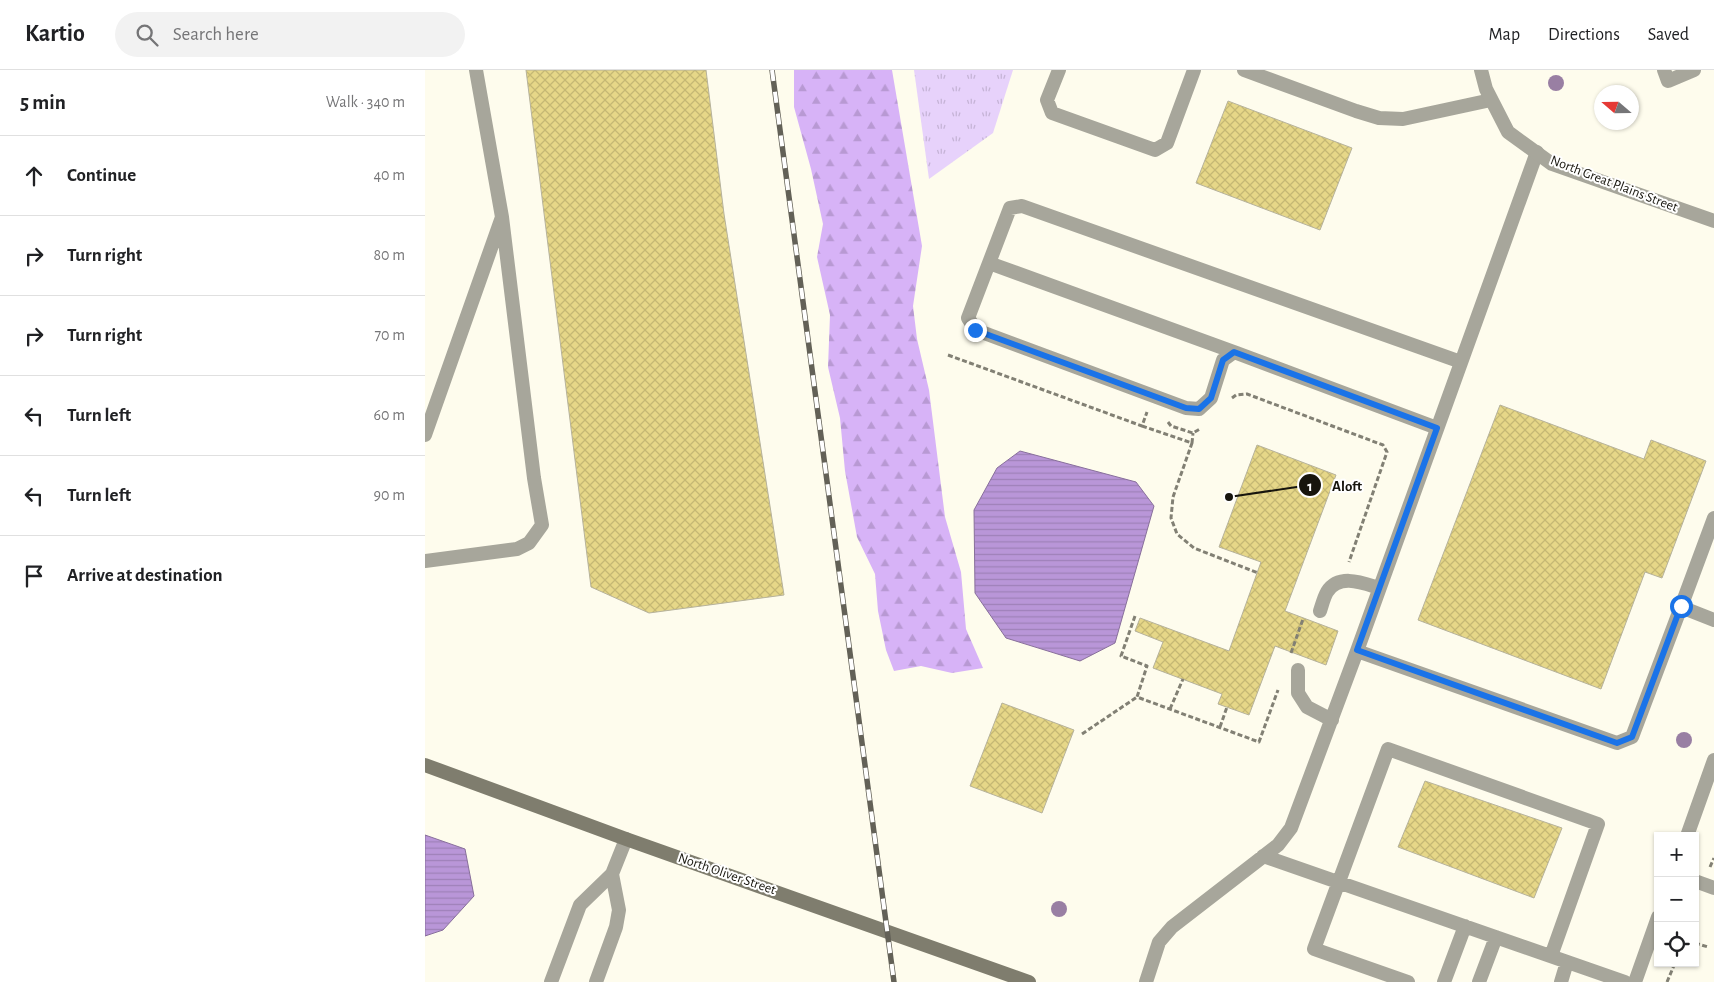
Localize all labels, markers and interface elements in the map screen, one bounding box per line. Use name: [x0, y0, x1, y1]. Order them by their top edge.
search box: [115, 12, 465, 57]
icon: search: [133, 21, 161, 49]
text: Kartio: [25, 22, 85, 46]
text: Search here: [173, 25, 259, 44]
text: Map: [1489, 26, 1520, 44]
text: Directions: [1548, 26, 1620, 44]
text: Saved: [1648, 26, 1689, 44]
north arrow: [1594, 85, 1639, 130]
text: 5 min: [20, 92, 66, 113]
text: Walk · 340 m: [326, 94, 405, 110]
street label: North Great Plains Street: [1548, 153, 1680, 215]
icon: ahead: [20, 162, 48, 190]
text: Continue: [67, 166, 136, 185]
text: 40 m: [373, 167, 405, 183]
icon: right: [20, 242, 48, 270]
text: Turn right: [67, 246, 142, 265]
text: 80 m: [374, 247, 405, 263]
route end: [964, 319, 987, 342]
icon: right: [20, 322, 48, 350]
text: Turn right: [67, 326, 142, 345]
text: 70 m: [374, 327, 405, 343]
icon: left: [20, 402, 48, 430]
text: Turn left: [67, 406, 131, 425]
text: 60 m: [374, 407, 405, 423]
callout: Aloft: [1297, 470, 1372, 500]
text: 1: [1307, 479, 1313, 494]
text: Aloft: [1332, 479, 1362, 494]
icon: left: [20, 482, 48, 510]
text: Turn left: [67, 486, 131, 505]
text: 90 m: [374, 487, 405, 503]
icon: arrive: [20, 562, 48, 590]
text: Arrive at destination: [67, 566, 223, 585]
route start: [1670, 595, 1693, 618]
map controls: [1654, 832, 1699, 967]
button: +: [1654, 832, 1699, 877]
street label: North Oliver Street: [676, 851, 778, 897]
button: −: [1654, 877, 1699, 922]
button: locate: [1654, 922, 1699, 967]

